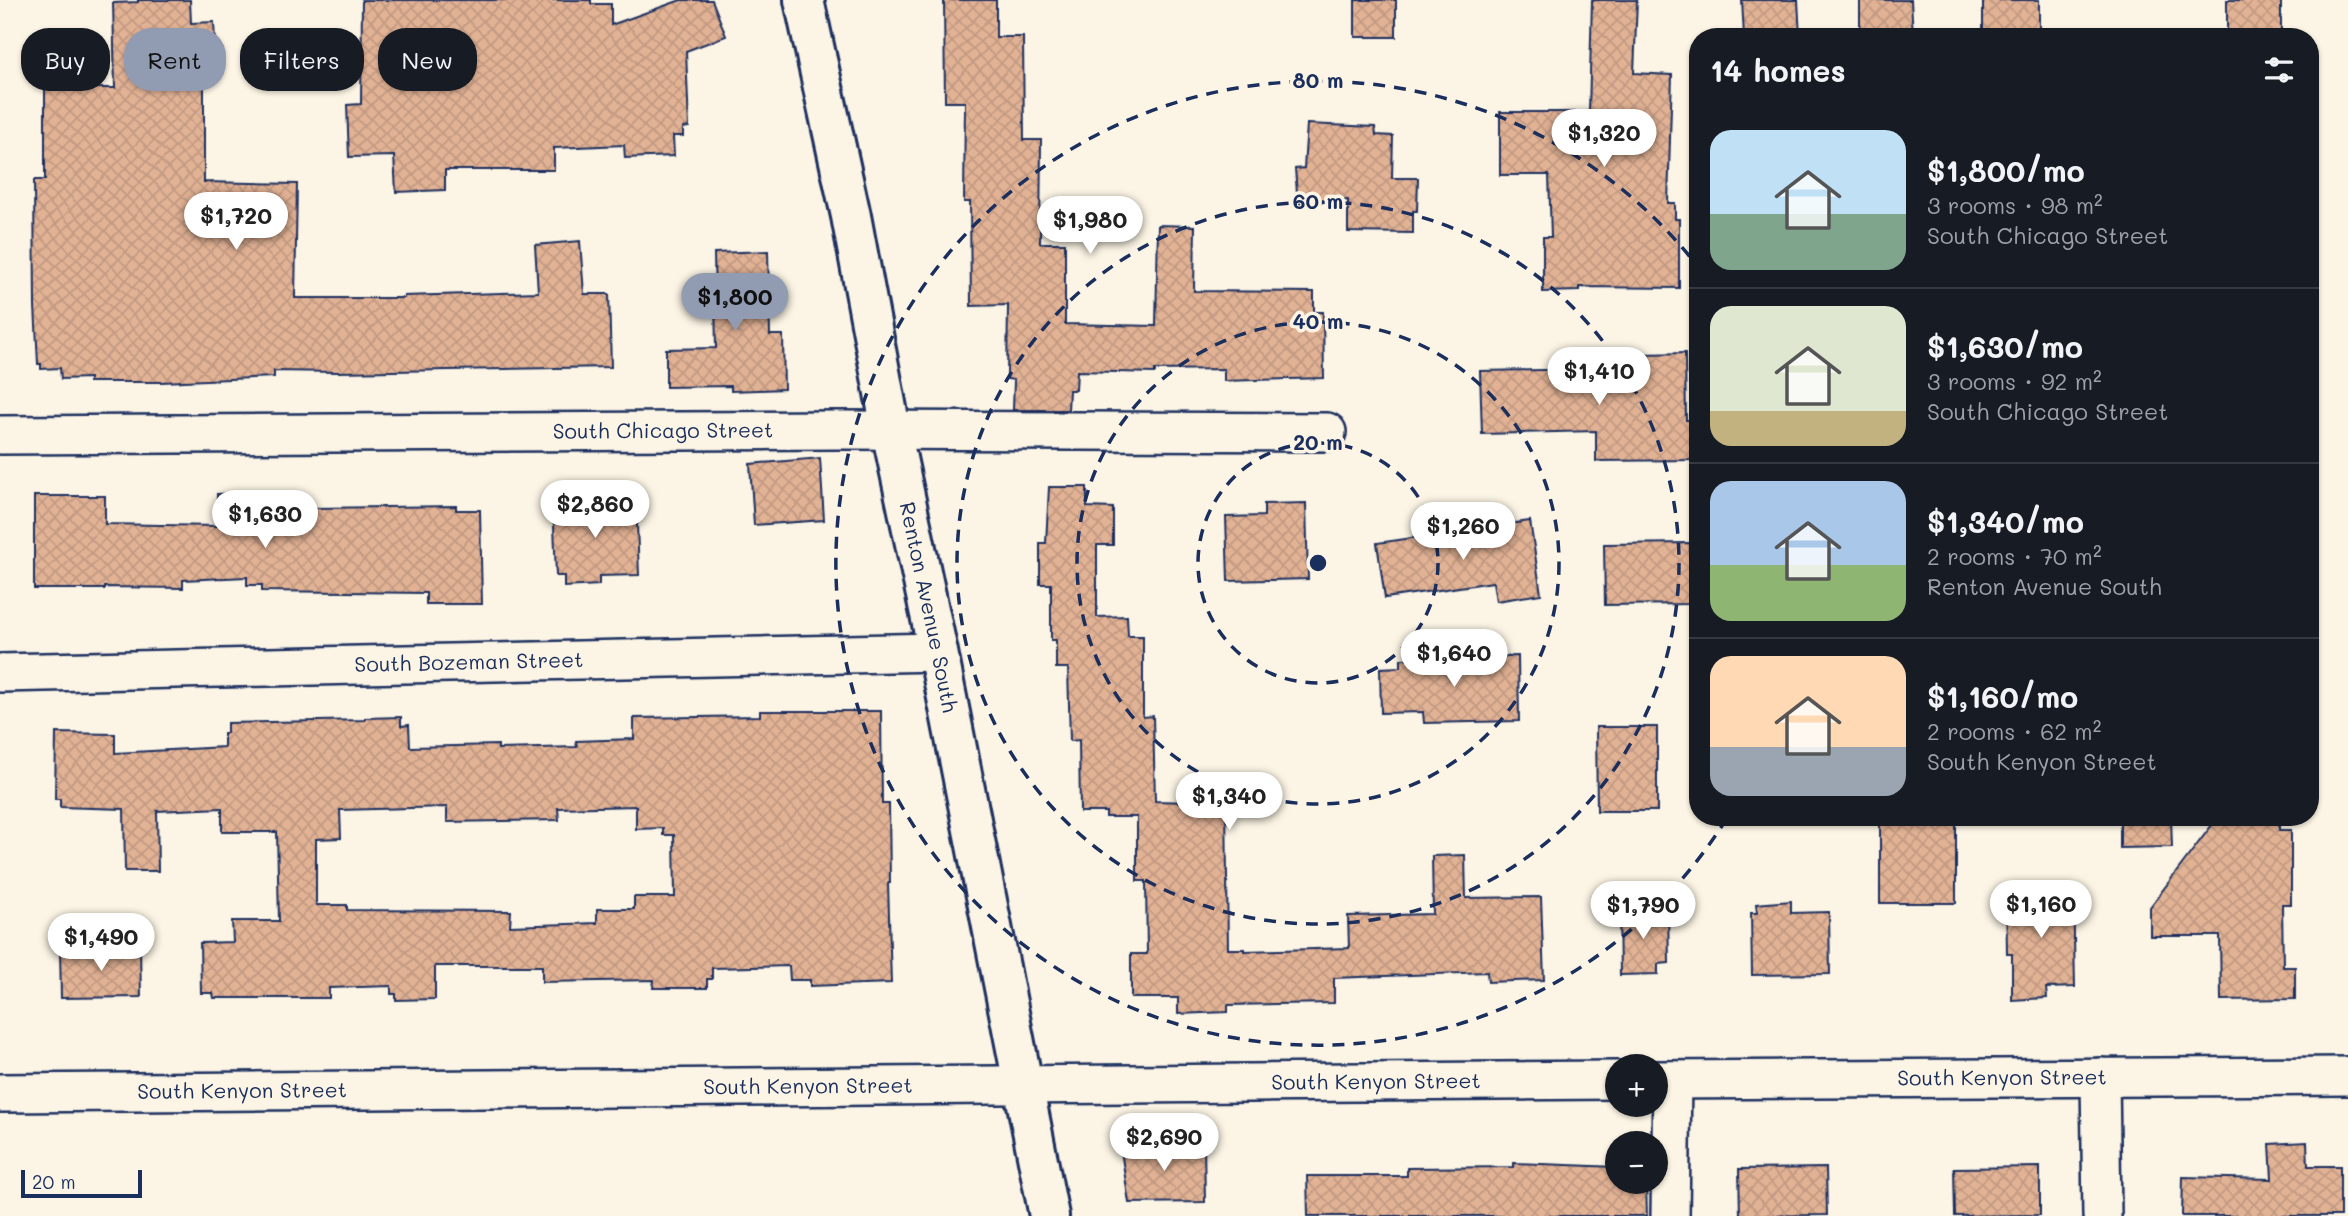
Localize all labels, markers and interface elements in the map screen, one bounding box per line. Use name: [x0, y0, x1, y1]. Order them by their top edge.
chip: Buy: [21, 28, 110, 91]
chip: Rent: [124, 28, 226, 91]
chip: Filters: [240, 28, 364, 91]
chip: New: [378, 28, 477, 91]
text: 14 homes: [1710, 50, 1846, 90]
icon: filters: [2260, 51, 2298, 89]
text: 80 m: [1293, 66, 1343, 93]
pin: $1,320: [1547, 110, 1661, 169]
text: $1,320: [1568, 117, 1640, 147]
text: $1,800/mo: [1927, 150, 2085, 190]
icon: home: [1766, 158, 1850, 242]
text: 60 m: [1293, 187, 1343, 214]
text: 3 rooms · 98 m²: [1927, 190, 2103, 220]
pin: $1,720: [179, 192, 293, 252]
pin: $1,980: [1033, 196, 1147, 256]
text: $1,720: [200, 200, 272, 230]
text: $1,980: [1053, 204, 1127, 234]
text: South Chicago Street: [1927, 220, 2168, 250]
pin: $1,800: [678, 274, 792, 333]
text: $1,800: [697, 281, 773, 311]
text: 40 m: [1292, 307, 1344, 334]
text: $1,630/mo: [1927, 326, 2083, 366]
icon: home: [1766, 334, 1850, 418]
pin: $1,410: [1542, 348, 1656, 407]
text: $1,410: [1563, 355, 1635, 385]
text: 3 rooms · 92 m²: [1927, 366, 2102, 396]
text: South Chicago Street: [1927, 396, 2168, 426]
street label: South Chicago Street: [553, 415, 773, 444]
text: 20 m: [1293, 428, 1343, 455]
pin: $2,860: [538, 480, 652, 540]
text: $2,860: [556, 488, 634, 518]
pin: $1,630: [208, 490, 322, 550]
text: $1,630: [228, 498, 302, 528]
street label: Renton Avenue South: [895, 499, 965, 715]
text: $1,340/mo: [1927, 501, 2084, 541]
pin: $1,260: [1406, 503, 1520, 562]
icon: home: [1766, 509, 1850, 593]
text: $1,260: [1426, 510, 1500, 540]
text: 2 rooms · 70 m²: [1927, 541, 2102, 571]
centre of rings: [1306, 551, 1330, 575]
text: Renton Avenue South: [1927, 571, 2162, 601]
pin: $1,640: [1397, 630, 1511, 689]
text: $1,640: [1417, 637, 1491, 667]
street label: South Bozeman Street: [354, 645, 584, 677]
text: $1,160/mo: [1927, 676, 2078, 716]
icon: home: [1766, 684, 1850, 768]
text: 2 rooms · 62 m²: [1927, 716, 2101, 746]
text: South Kenyon Street: [1927, 746, 2157, 776]
pin: $1,340: [1172, 772, 1286, 832]
text: $1,340: [1192, 780, 1266, 810]
pin: $1,160: [1984, 880, 2098, 940]
pin: $1,790: [1586, 881, 1700, 941]
text: $1,160: [2006, 888, 2076, 918]
text: $1,790: [1607, 889, 1679, 919]
pin: $1,490: [44, 914, 158, 973]
text: $1,490: [64, 921, 138, 951]
map controls: [1605, 1054, 1668, 1194]
button: +: [1605, 1054, 1668, 1117]
street label: South Kenyon Street: [1897, 1062, 2107, 1091]
street label: South Kenyon Street: [1271, 1066, 1481, 1095]
street label: South Kenyon Street: [703, 1071, 913, 1099]
street label: South Kenyon Street: [137, 1075, 347, 1104]
pin: $2,690: [1107, 1114, 1221, 1173]
text: $2,690: [1126, 1121, 1202, 1151]
button: −: [1605, 1131, 1668, 1194]
scale bar: [21, 1167, 142, 1199]
text: 20 m: [32, 1169, 76, 1194]

